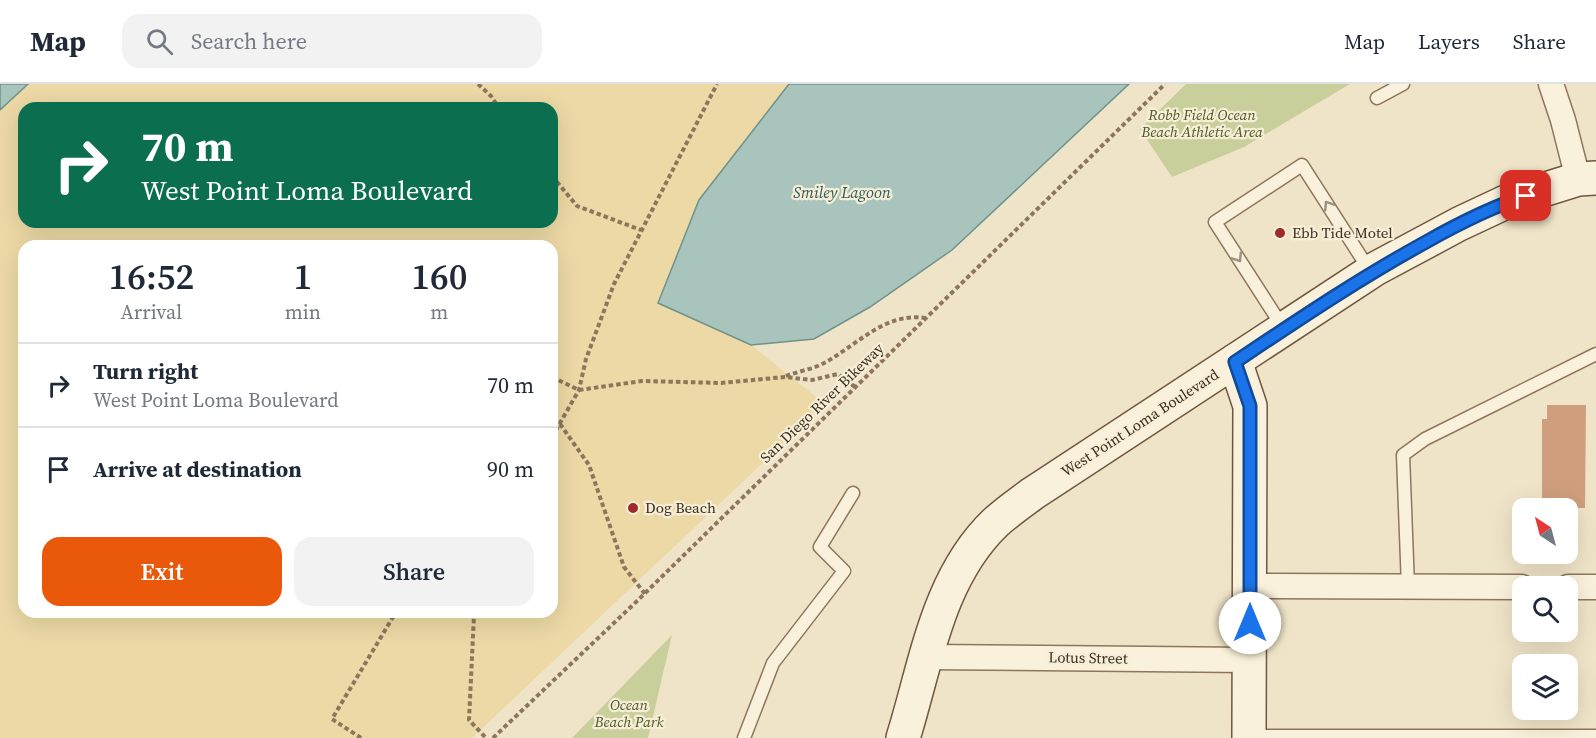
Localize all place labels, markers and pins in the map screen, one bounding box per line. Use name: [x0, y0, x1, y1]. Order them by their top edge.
pin: [1500, 170, 1551, 221]
place label: Ebb Tide Motel: [1292, 222, 1393, 243]
marker: Ebb Tide Motel: [1273, 226, 1287, 240]
place label: Dog Beach: [645, 497, 716, 518]
marker: Dog Beach: [626, 501, 640, 515]

